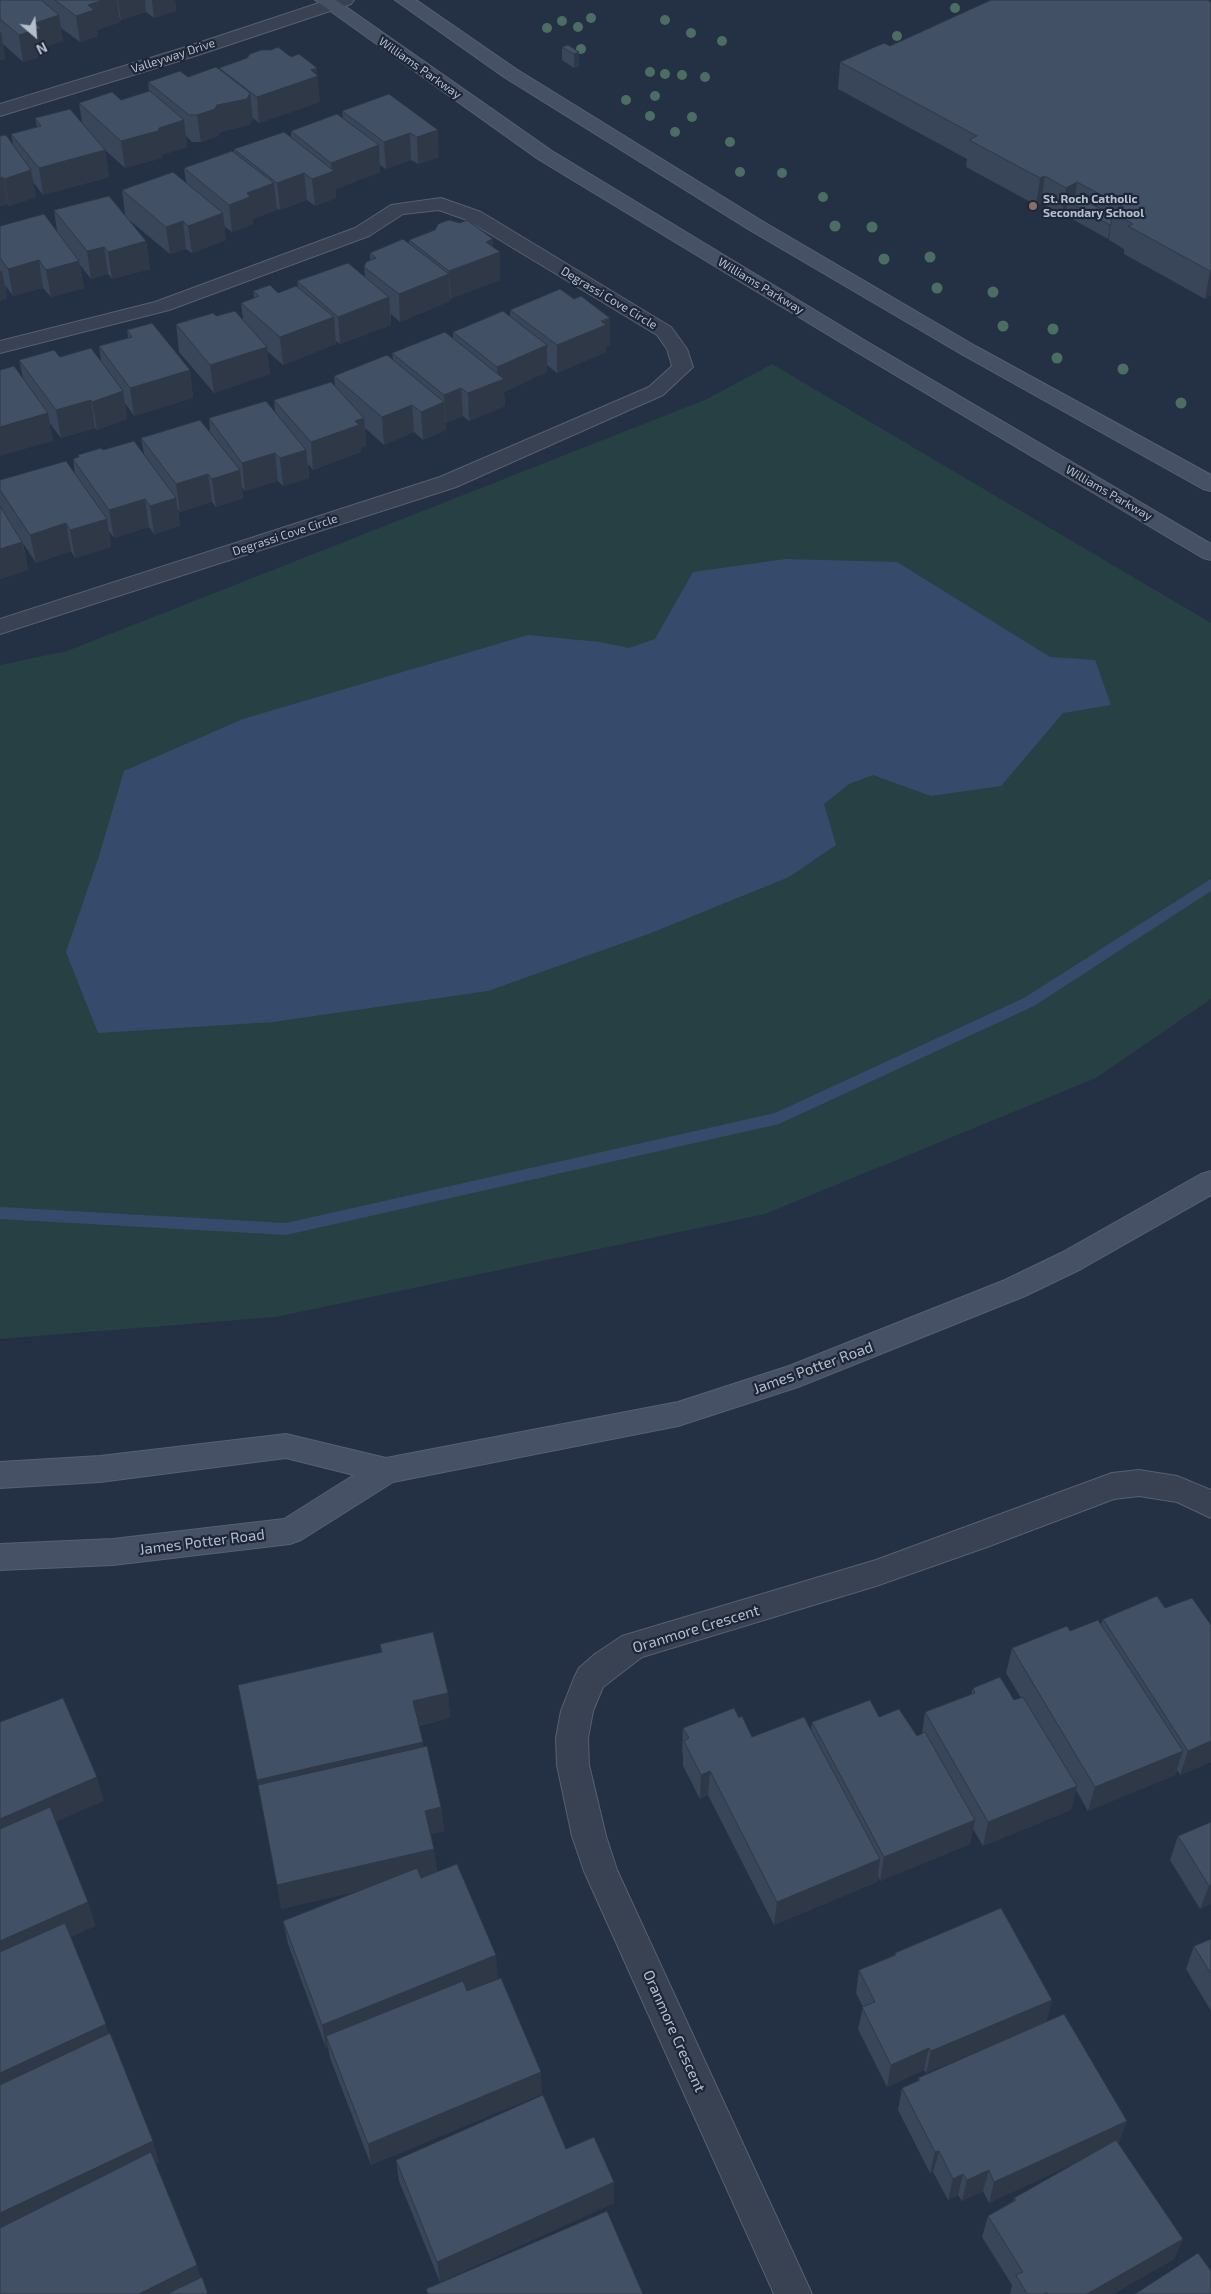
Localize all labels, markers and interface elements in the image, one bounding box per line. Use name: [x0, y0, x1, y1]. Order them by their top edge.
north arrow: [10, 10, 60, 60]
street label: Williams Parkway: [376, 34, 464, 102]
street label: Valleyway Drive: [129, 36, 217, 76]
text: N: [34, 39, 50, 59]
place label: St. Roch Catholic Secondary School: [1043, 192, 1144, 220]
marker: St. Roch Catholic Secondary School: [1027, 200, 1039, 212]
street label: Williams Parkway: [715, 255, 807, 317]
street label: Degrassi Cove Circle: [558, 264, 660, 332]
street label: Williams Parkway: [1063, 462, 1155, 524]
street label: Degrassi Cove Circle: [231, 511, 339, 559]
street label: James Potter Road: [751, 1338, 875, 1398]
street label: James Potter Road: [138, 1525, 266, 1559]
street label: Oranmore Crescent: [630, 1601, 762, 1657]
street label: Oranmore Crescent: [639, 1967, 709, 2095]

